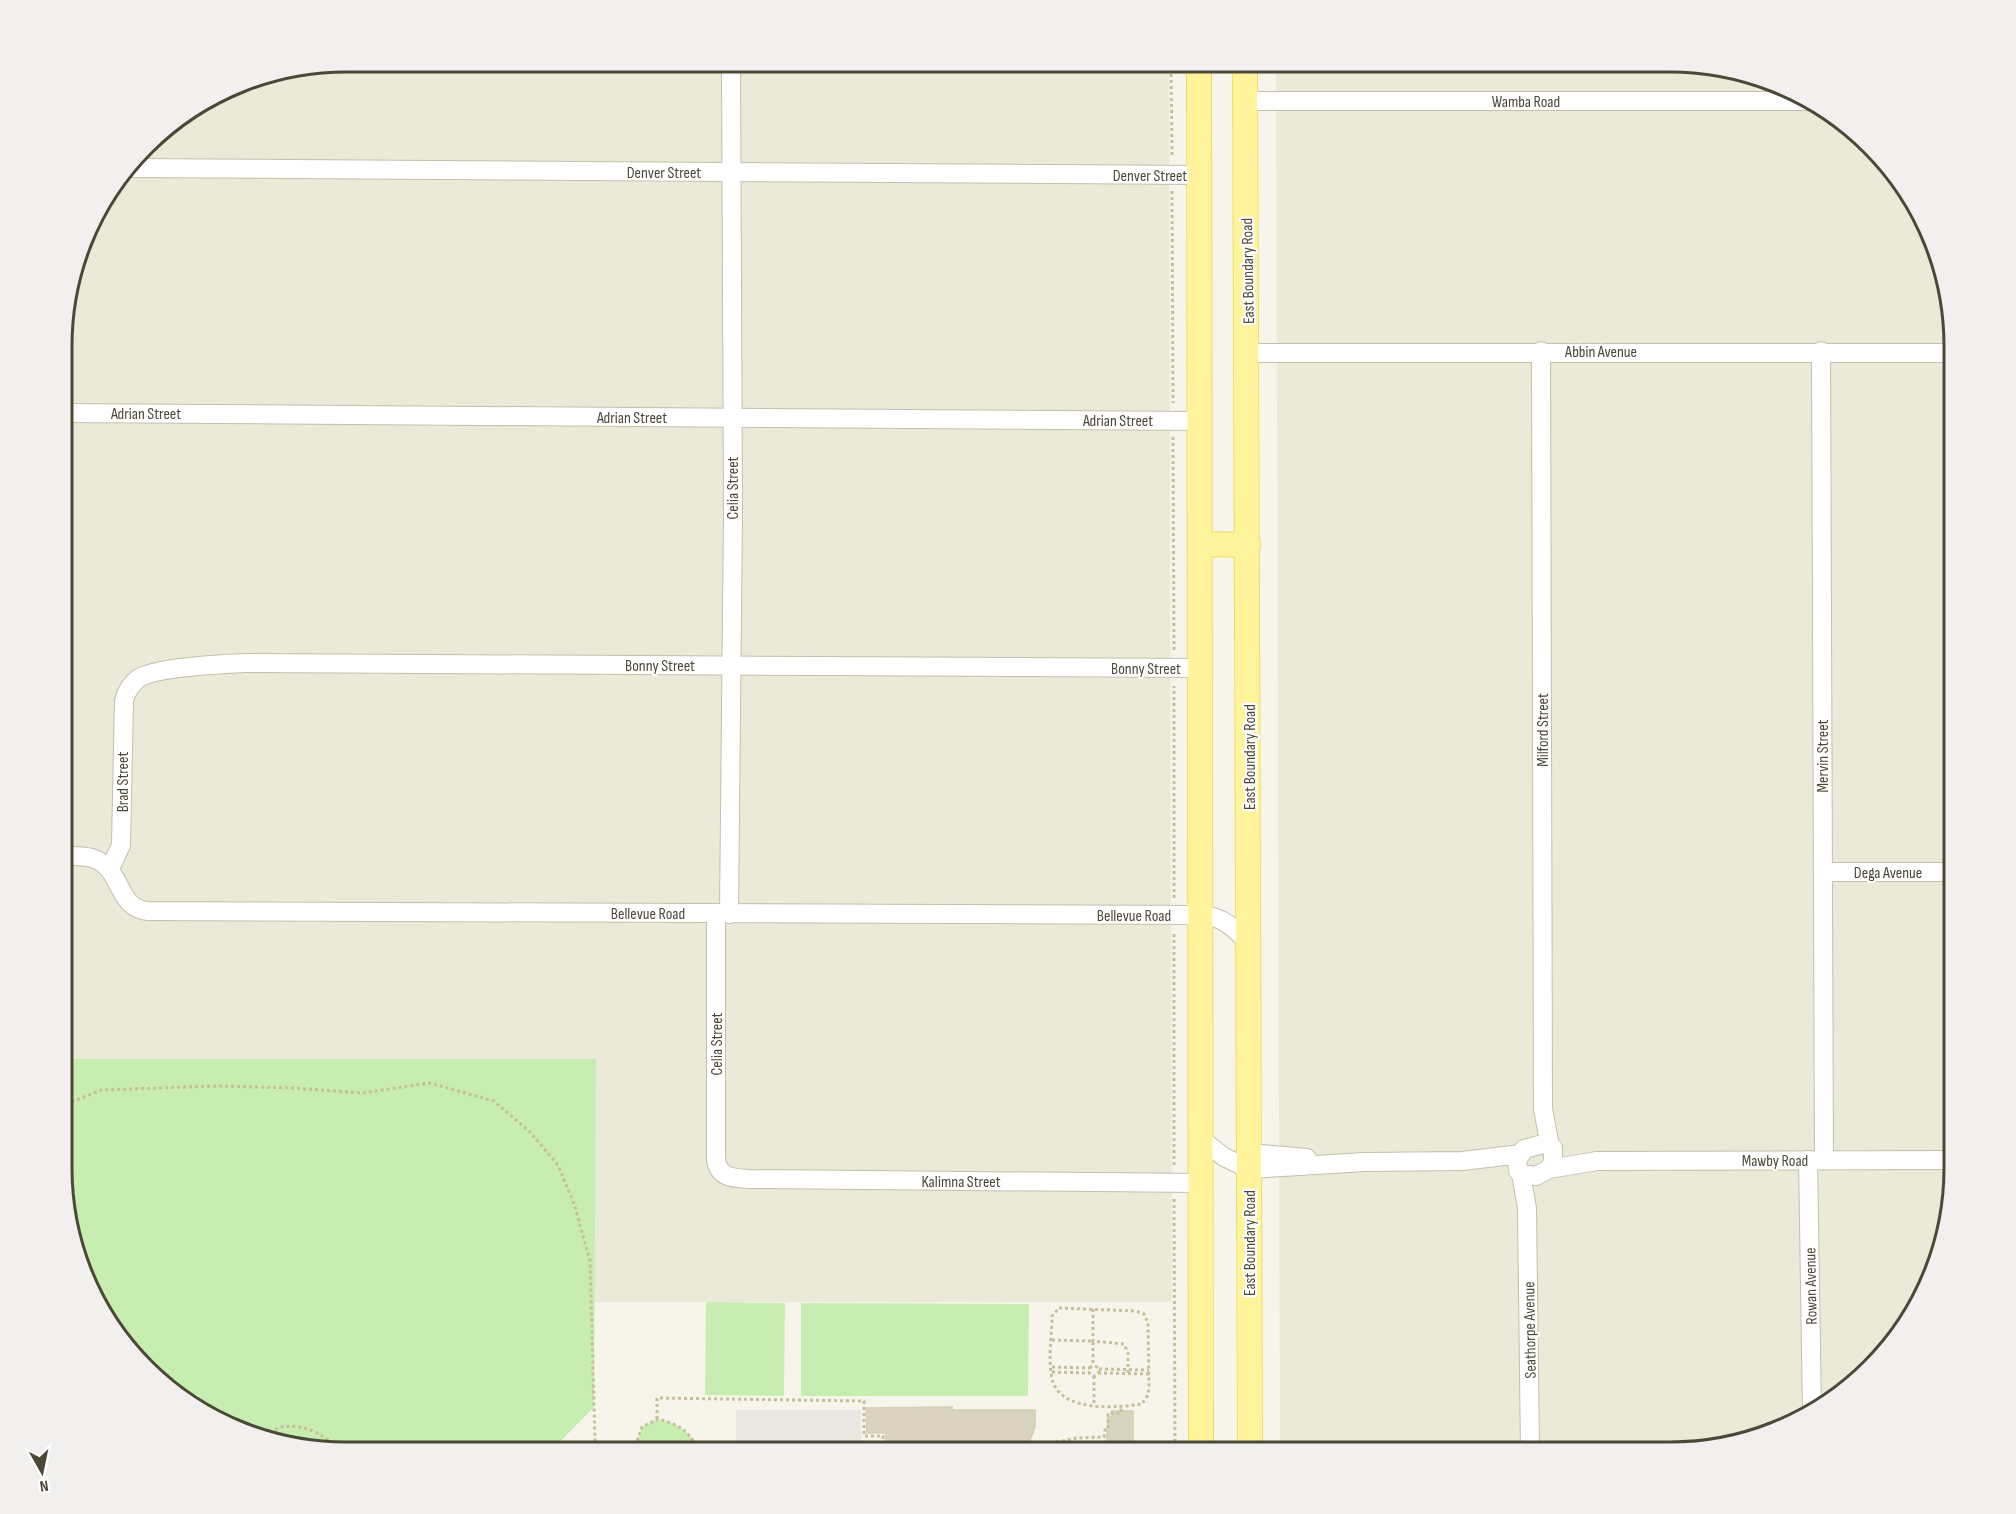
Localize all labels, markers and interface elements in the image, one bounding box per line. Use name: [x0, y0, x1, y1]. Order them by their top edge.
street label: Wamba Road: [1492, 93, 1560, 112]
street label: Denver Street: [627, 164, 701, 183]
street label: Denver Street: [1113, 167, 1187, 186]
street label: East Boundary Road: [1238, 218, 1259, 324]
street label: Abbin Avenue: [1564, 343, 1637, 362]
street label: Adrian Street: [110, 405, 181, 424]
street label: Adrian Street: [596, 409, 667, 428]
street label: Adrian Street: [1082, 412, 1153, 431]
street label: Celia Street: [724, 456, 743, 519]
street label: Bonny Street: [625, 657, 695, 676]
street label: Bonny Street: [1111, 660, 1181, 679]
street label: Milford Street: [1534, 693, 1553, 767]
street label: East Boundary Road: [1241, 704, 1260, 810]
street label: Mervin Street: [1814, 719, 1833, 792]
street label: Brad Street: [114, 752, 133, 812]
street label: Dega Avenue: [1854, 864, 1922, 883]
street label: Bellevue Road: [611, 905, 685, 924]
street label: Bellevue Road: [1097, 907, 1171, 926]
street label: Celia Street: [708, 1012, 727, 1075]
street label: Mawby Road: [1742, 1152, 1808, 1171]
street label: Kalimna Street: [921, 1173, 1001, 1192]
street label: East Boundary Road: [1241, 1190, 1260, 1296]
street label: Rowan Avenue: [1801, 1247, 1822, 1325]
street label: Seathorpe Avenue: [1520, 1281, 1541, 1379]
north arrow: [12, 1442, 72, 1502]
text: N: [38, 1475, 50, 1495]

